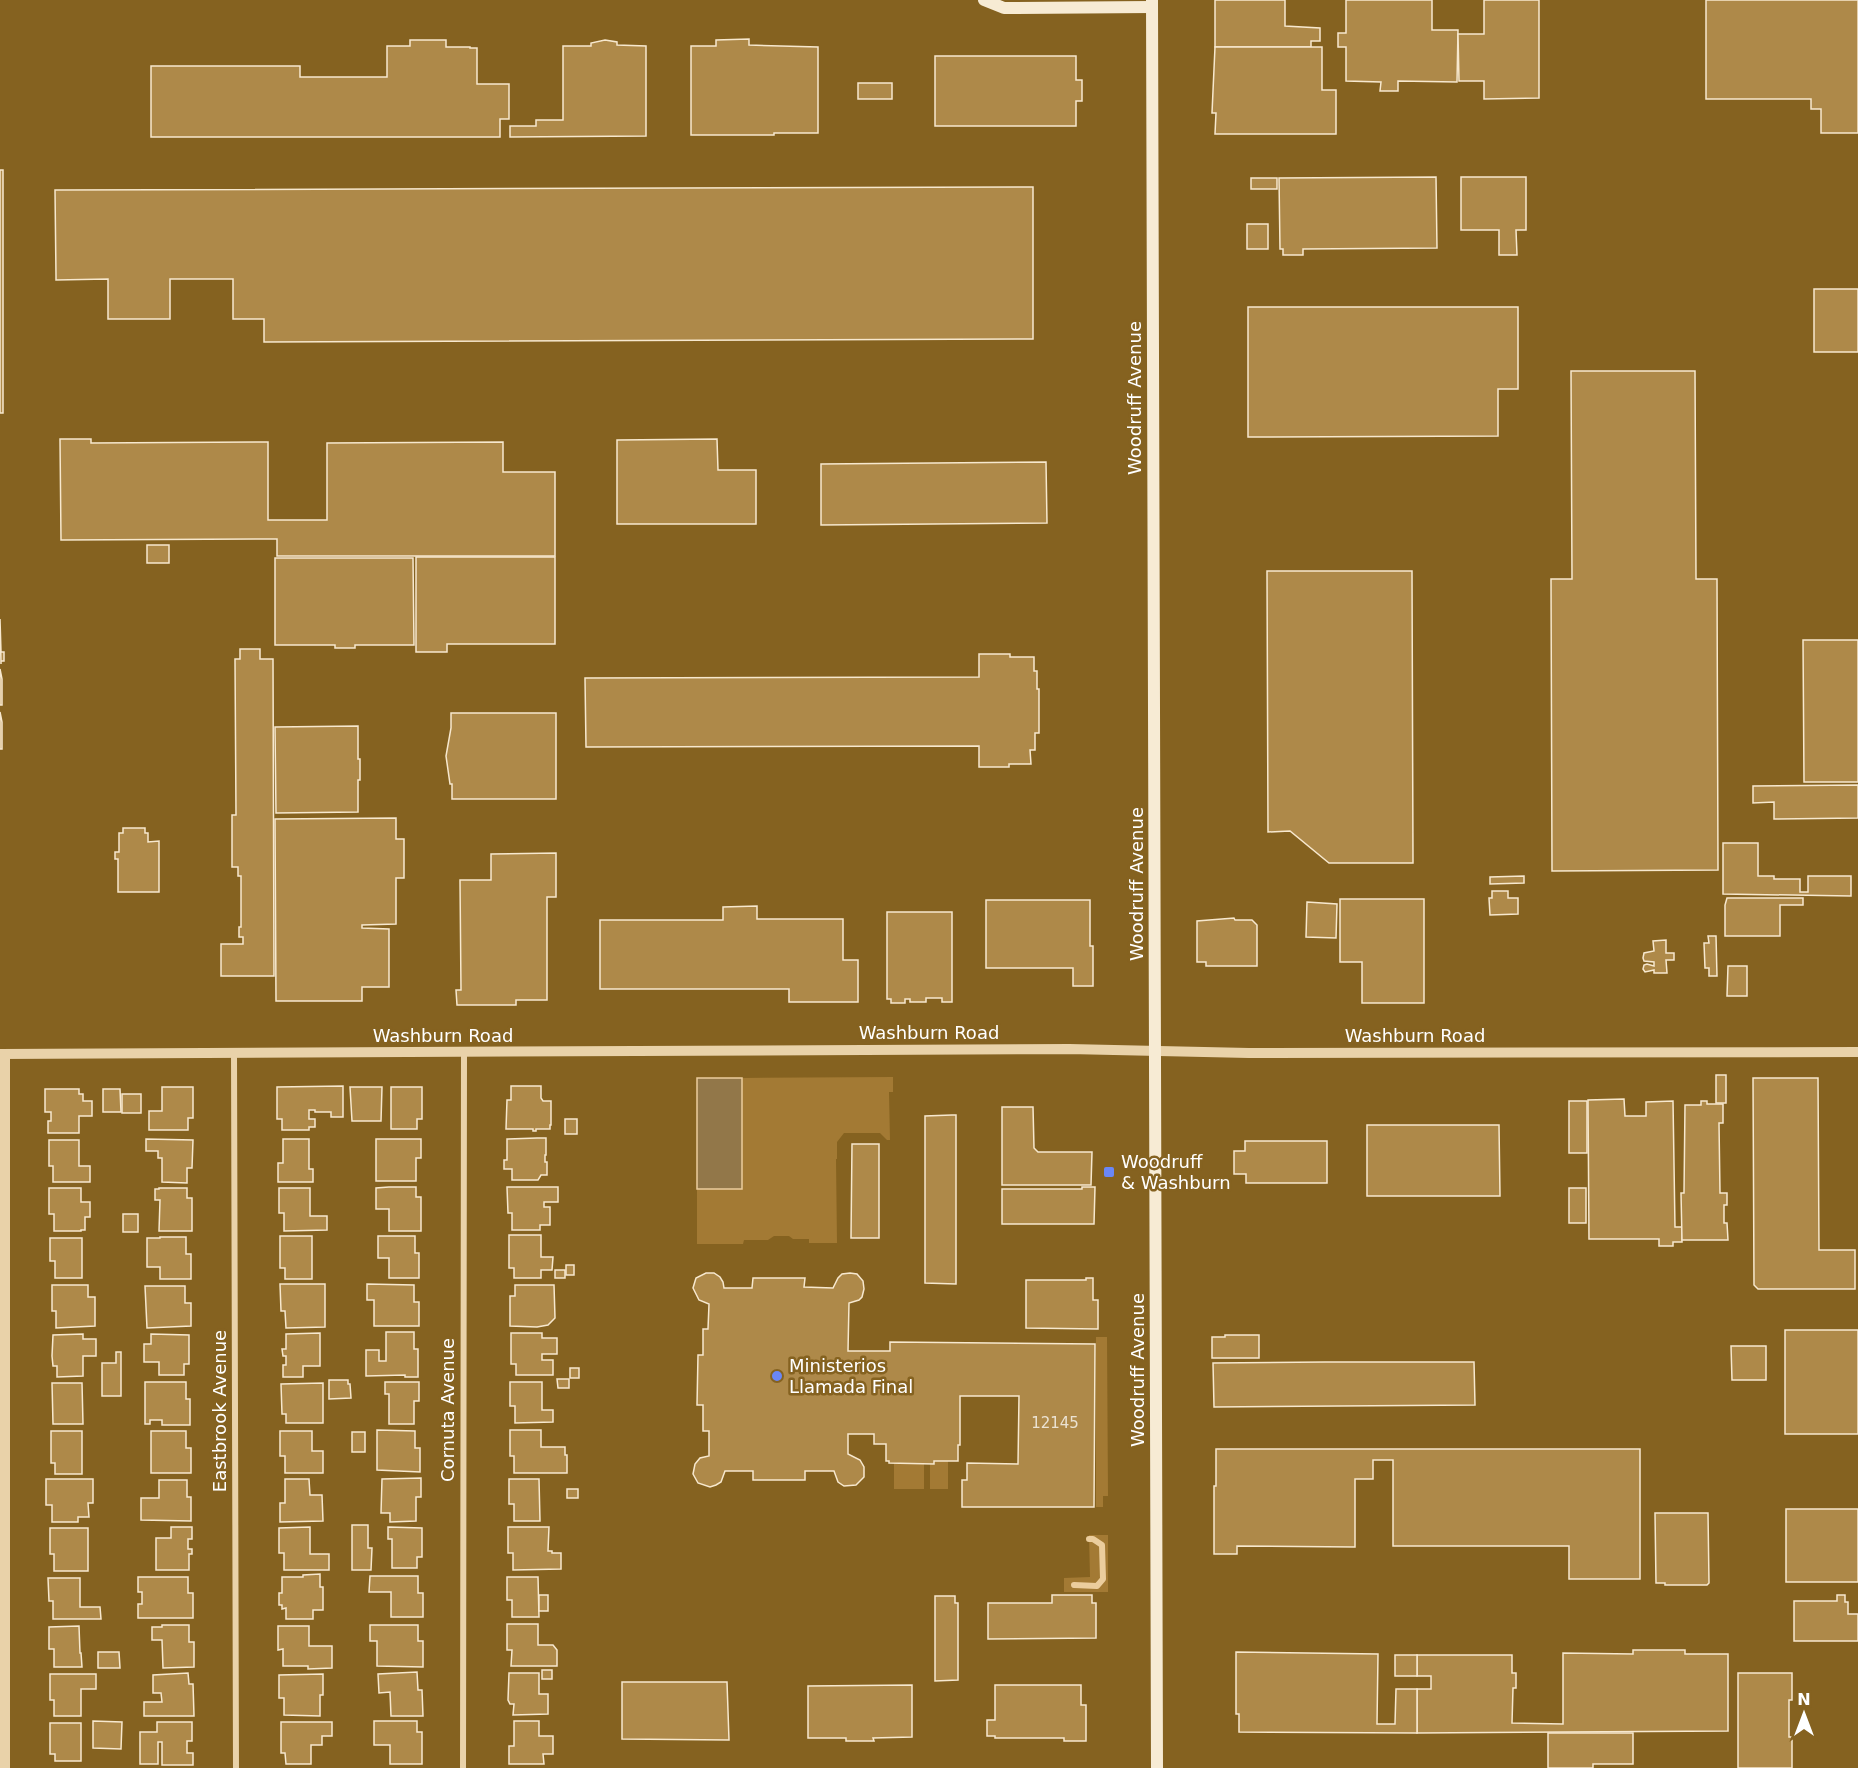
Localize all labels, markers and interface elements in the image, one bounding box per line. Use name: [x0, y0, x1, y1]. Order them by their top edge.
street label: Woodruff Avenue: [1124, 321, 1145, 475]
street label: Woodruff Avenue: [1126, 807, 1147, 961]
street label: Washburn Road: [859, 1022, 999, 1043]
street label: Washburn Road: [373, 1025, 513, 1046]
street label: Washburn Road: [1345, 1025, 1485, 1046]
place label: Woodruff & Washburn: [1121, 1151, 1231, 1193]
marker: Woodruff & Washburn: [1102, 1165, 1116, 1179]
street label: Woodruff Avenue: [1127, 1293, 1148, 1447]
street label: Eastbrook Avenue: [209, 1330, 230, 1492]
street label: Cornuta Avenue: [437, 1338, 458, 1482]
place label: Ministerios Llamada Final: [789, 1355, 913, 1397]
marker: Ministerios Llamada Final: [770, 1369, 784, 1383]
house number: 12145: [1031, 1414, 1079, 1432]
north arrow: [1774, 1684, 1834, 1744]
text: N: [1797, 1690, 1811, 1709]

